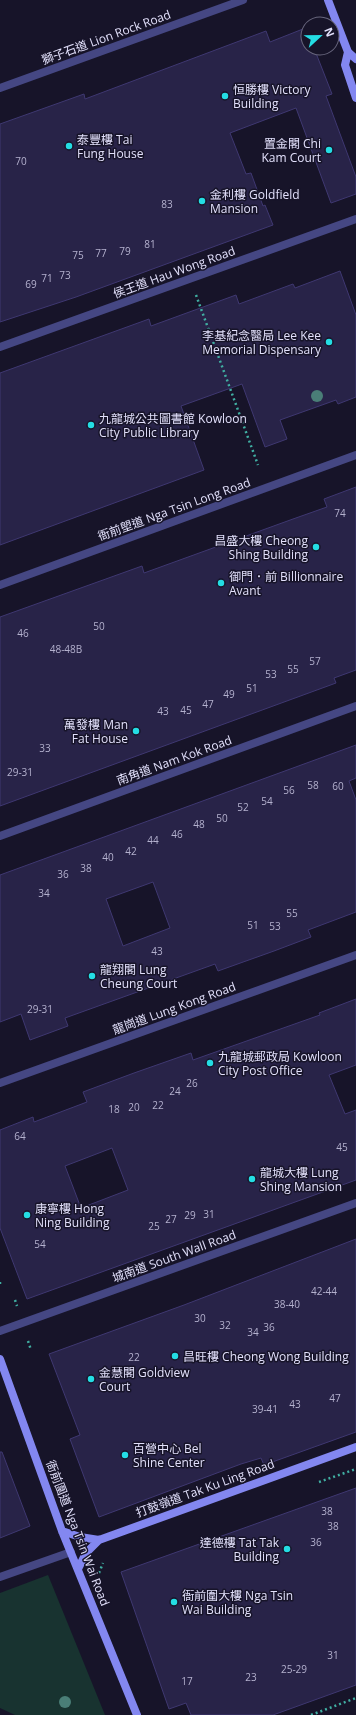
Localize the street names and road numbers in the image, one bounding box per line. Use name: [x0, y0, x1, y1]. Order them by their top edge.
street label: 獅子石道 Lion Rock Road: [39, 6, 173, 68]
street label: 侯王道 Hau Wong Road: [110, 242, 238, 302]
street label: 衙前塱道 Nga Tsin Long Road: [95, 473, 253, 545]
street label: 南角道 Nam Kok Road: [114, 731, 234, 789]
street label: 龍崗道 Lung Kong Road: [110, 978, 238, 1038]
street label: 城南道 South Wall Road: [110, 1226, 238, 1286]
street label: 打鼓嶺道 Tak Ku Ling Road: [133, 1455, 277, 1521]
street label: 衙前圍道 Nga Tsin Wai Road: [42, 1458, 114, 1608]

